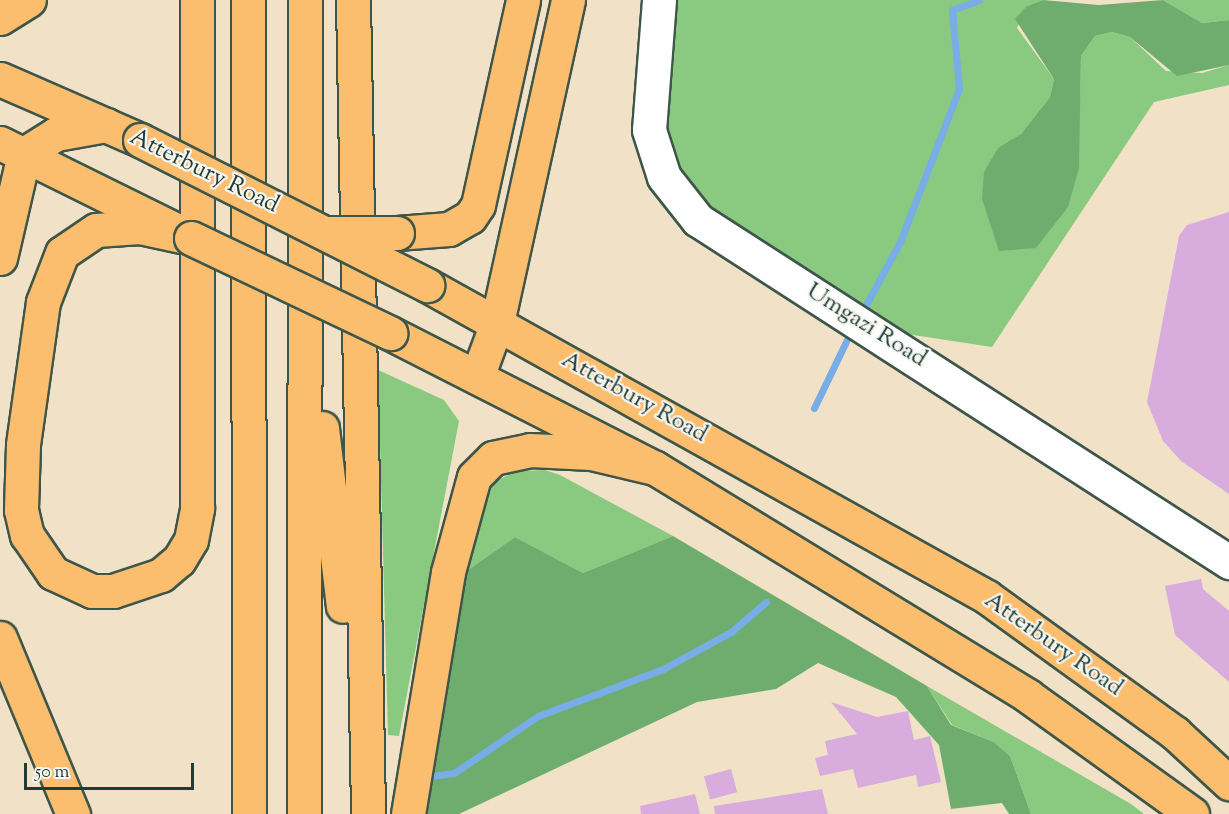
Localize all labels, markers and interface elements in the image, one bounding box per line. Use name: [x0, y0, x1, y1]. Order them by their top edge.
street label: Atterbury Road: [125, 123, 283, 221]
street label: Umgazi Road: [800, 278, 932, 374]
street label: Atterbury Road: [556, 346, 712, 450]
street label: Atterbury Road: [978, 587, 1128, 703]
scale bar: [27, 751, 196, 789]
text: 50 m: [35, 760, 69, 786]

